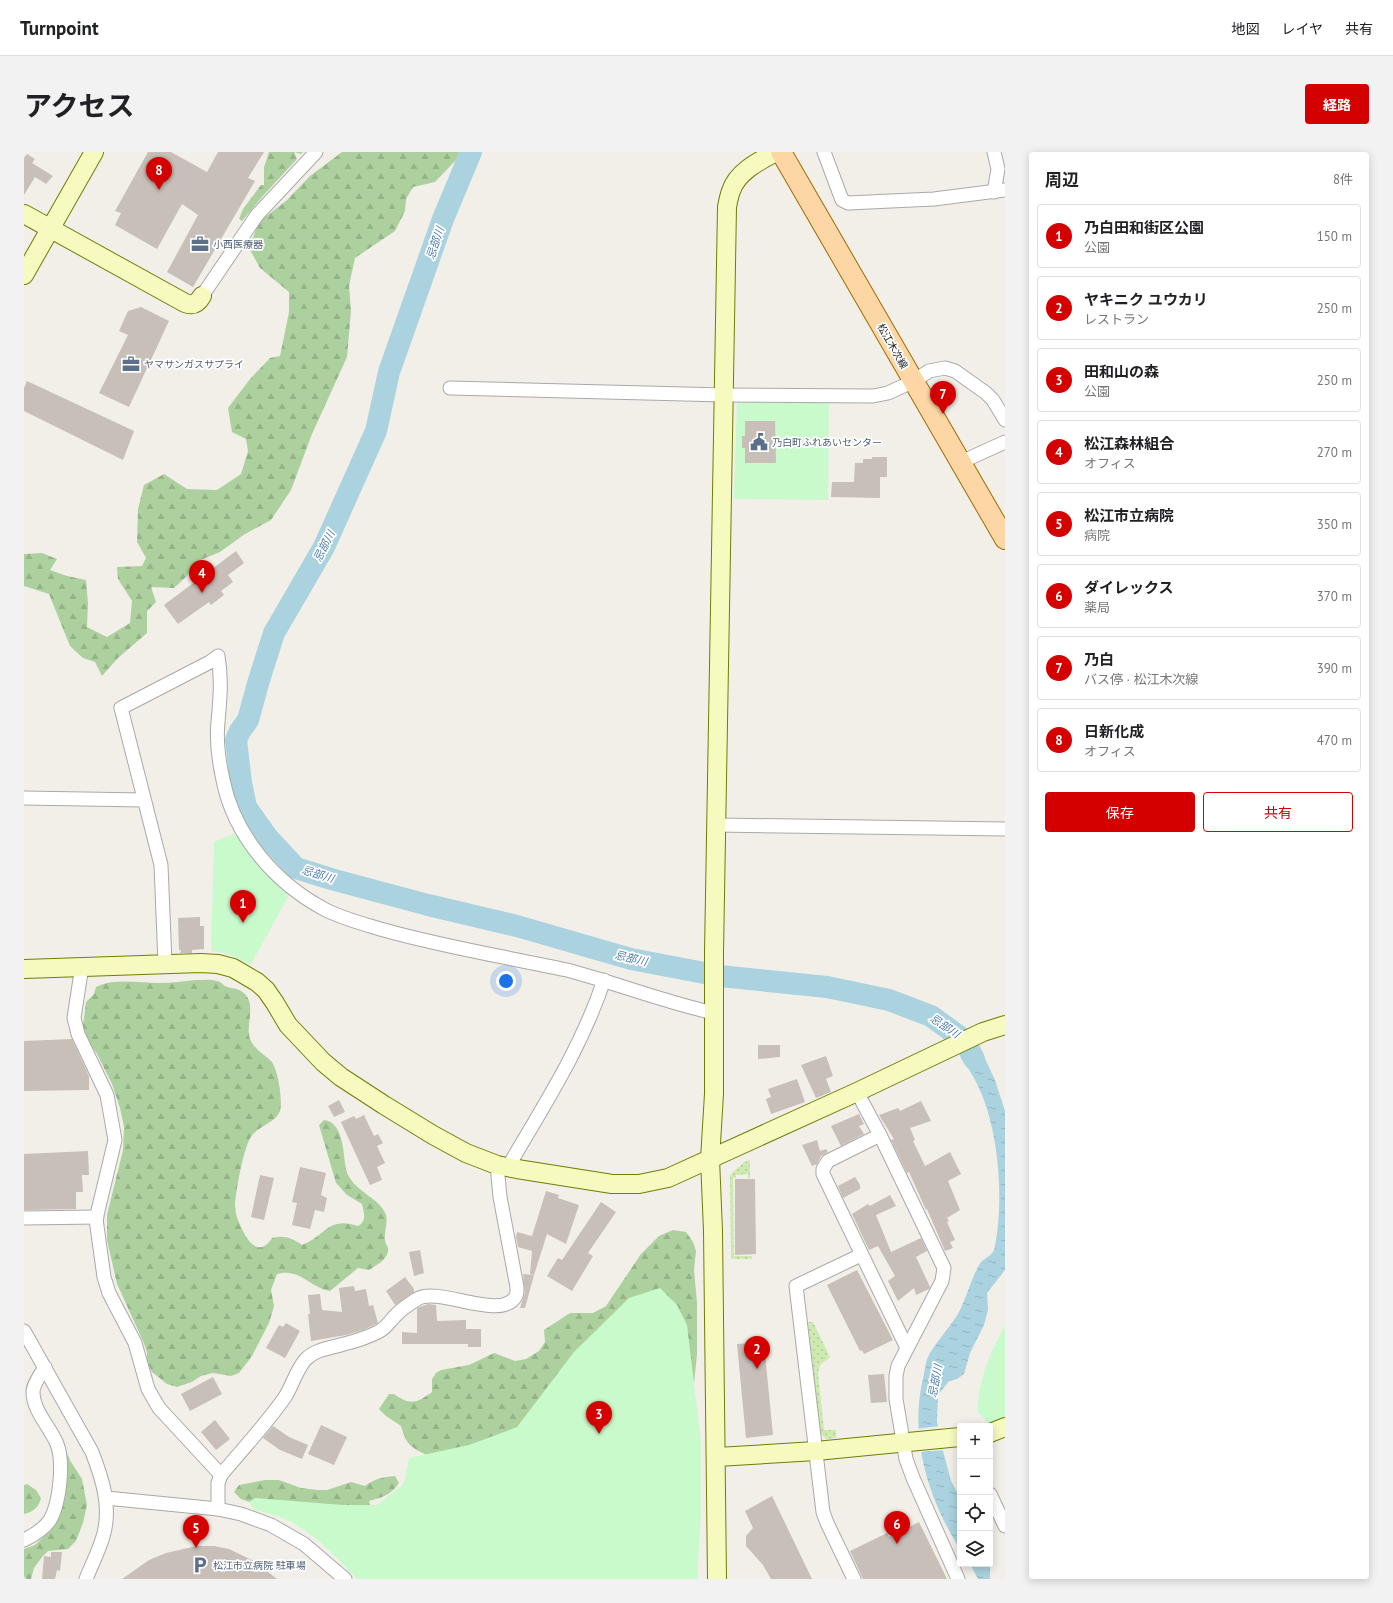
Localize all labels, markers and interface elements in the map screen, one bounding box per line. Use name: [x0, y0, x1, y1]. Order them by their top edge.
text: Turnpoint: [20, 16, 99, 40]
text: 地図: [1231, 20, 1259, 38]
text: レイヤ: [1281, 20, 1323, 38]
text: 共有: [1345, 20, 1373, 38]
button: 経路: [1305, 84, 1369, 124]
text: アクセス: [24, 87, 135, 124]
pin: 8: [146, 157, 172, 190]
text: 周辺: [1045, 169, 1079, 191]
text: 8件: [1333, 171, 1353, 188]
text: 乃白田和街区公園: [1084, 218, 1204, 237]
water label: 忌部川: [423, 224, 447, 261]
text: 1: [1055, 228, 1063, 245]
text: 150 m: [1317, 228, 1352, 245]
office icon: 小西医療器: [190, 234, 210, 254]
place label: 小西医療器: [213, 238, 263, 251]
text: 公園: [1084, 239, 1110, 256]
text: ヤキニク ユウカリ: [1084, 290, 1208, 309]
text: 2: [1055, 300, 1063, 317]
text: 250 m: [1317, 300, 1352, 317]
text: レストラン: [1084, 311, 1149, 328]
street label: 松江木次線: [874, 321, 911, 371]
office icon: ヤマサンガスサプライ: [121, 354, 141, 374]
place label: ヤマサンガスサプライ: [144, 358, 244, 371]
text: 田和山の森: [1084, 362, 1159, 381]
text: 3: [1055, 372, 1063, 389]
text: 250 m: [1317, 372, 1352, 389]
pin: 7: [930, 381, 956, 414]
text: 公園: [1084, 383, 1110, 400]
public building icon: 乃白町ふれあいセンター: [749, 432, 769, 452]
text: 松江森林組合: [1084, 434, 1174, 453]
place label: 乃白町ふれあいセンター: [772, 436, 882, 449]
text: 4: [1055, 444, 1063, 461]
text: 270 m: [1317, 444, 1352, 461]
text: オフィス: [1084, 455, 1136, 472]
text: 松江市立病院: [1084, 506, 1174, 525]
text: 5: [1055, 516, 1063, 533]
text: 350 m: [1317, 516, 1352, 533]
water label: 忌部川: [310, 527, 338, 564]
text: 病院: [1084, 527, 1110, 544]
pin: 4: [189, 560, 215, 593]
text: ダイレックス: [1084, 578, 1174, 597]
text: 6: [1055, 588, 1063, 605]
text: 370 m: [1317, 588, 1352, 605]
text: 薬局: [1084, 599, 1110, 616]
text: 乃白: [1084, 650, 1114, 669]
text: 7: [1055, 660, 1063, 677]
text: 390 m: [1317, 660, 1352, 677]
text: バス停 · 松江木次線: [1084, 671, 1198, 688]
text: 日新化成: [1084, 722, 1144, 741]
text: 8: [1055, 732, 1063, 749]
text: 470 m: [1317, 732, 1352, 749]
text: オフィス: [1084, 743, 1136, 760]
button: 保存: [1045, 792, 1195, 832]
button: 共有: [1203, 792, 1353, 832]
water label: 忌部川: [300, 862, 337, 886]
pin: 1: [230, 890, 256, 923]
water label: 忌部川: [613, 947, 650, 969]
your location: [496, 971, 516, 991]
water label: 忌部川: [927, 1011, 963, 1042]
pin: 2: [744, 1336, 770, 1369]
water label: 忌部川: [925, 1362, 945, 1399]
pin: 3: [586, 1401, 612, 1434]
map controls: [957, 1423, 993, 1567]
button: +: [957, 1423, 993, 1459]
button: −: [957, 1459, 993, 1495]
button: locate: [957, 1495, 993, 1531]
pin: 6: [884, 1511, 910, 1544]
pin: 5: [183, 1515, 209, 1548]
button: layers: [957, 1531, 993, 1567]
parking icon: 松江市立病院 駐車場: [190, 1555, 210, 1575]
place label: 松江市立病院 駐車場: [213, 1559, 306, 1572]

